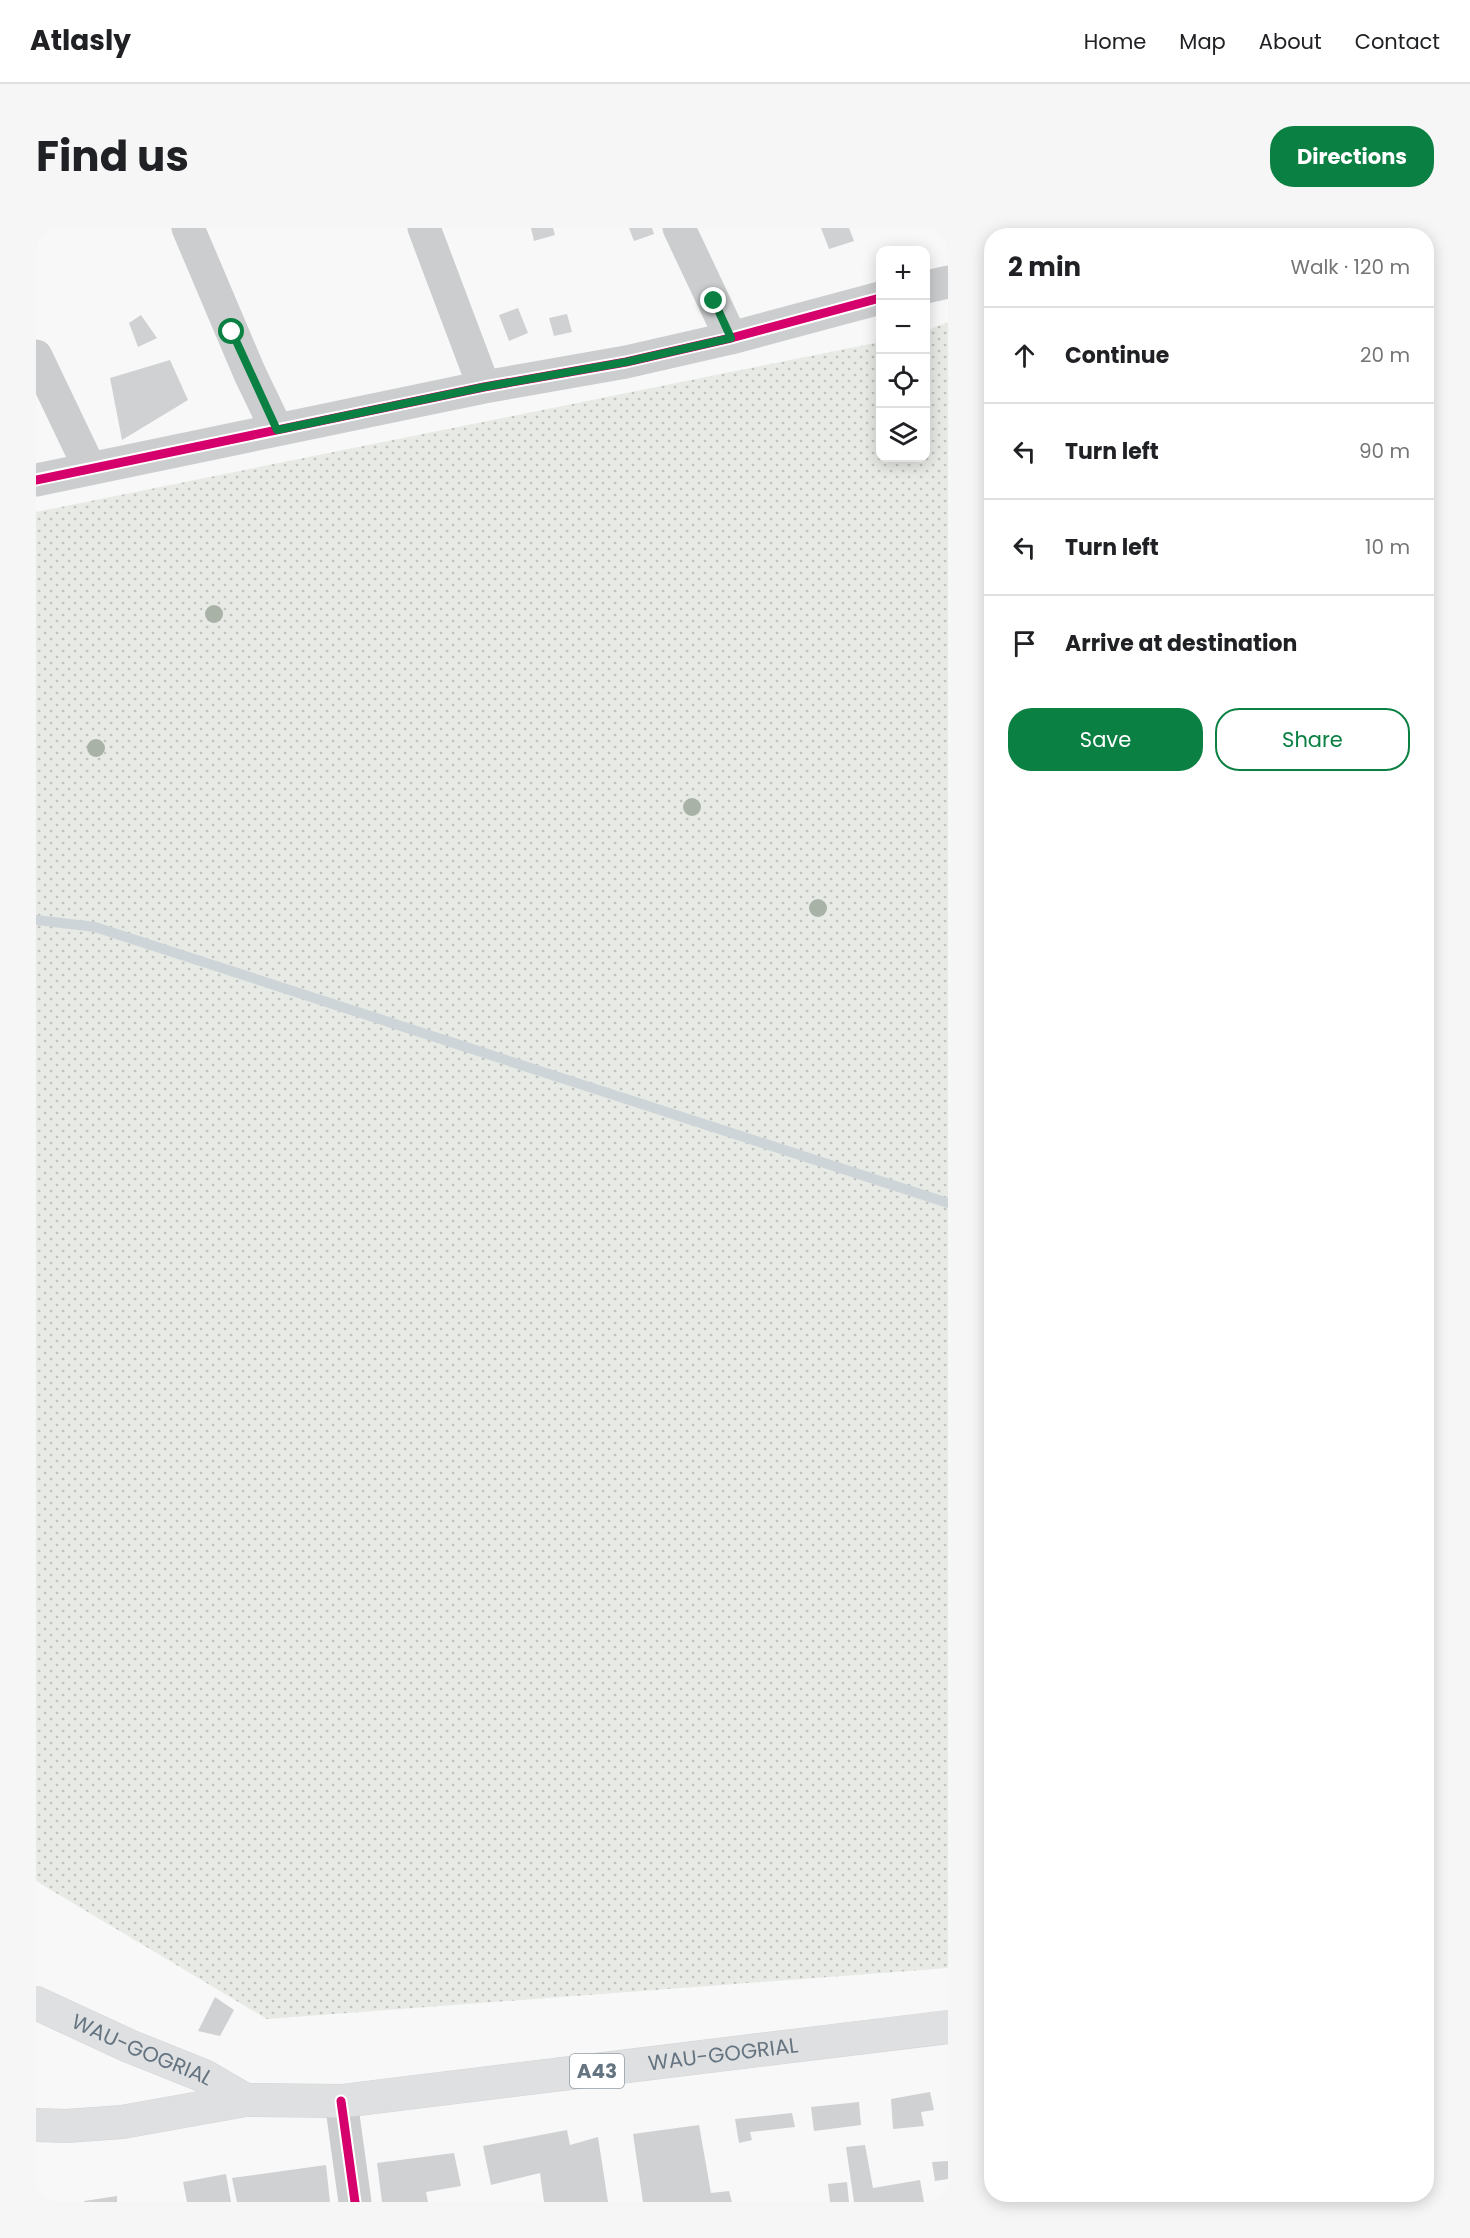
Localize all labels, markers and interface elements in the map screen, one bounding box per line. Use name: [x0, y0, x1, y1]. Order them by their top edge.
text: Atlasly: [30, 21, 131, 60]
text: Home: [1084, 27, 1146, 56]
text: Map: [1179, 27, 1226, 56]
text: About: [1259, 27, 1322, 56]
text: Contact: [1355, 27, 1440, 56]
button: Directions: [1270, 126, 1434, 187]
text: Find us: [36, 127, 189, 186]
map controls: [876, 246, 930, 462]
button: +: [876, 246, 930, 300]
text: 2 min: [1008, 249, 1081, 285]
text: Walk · 120 m: [1290, 253, 1410, 281]
route end: [700, 287, 726, 313]
button: −: [876, 300, 930, 354]
route start: [218, 318, 244, 344]
icon: ahead: [1008, 339, 1041, 372]
text: Continue: [1065, 340, 1169, 371]
text: 20 m: [1360, 341, 1410, 369]
button: locate: [876, 354, 930, 408]
button: layers: [876, 408, 930, 462]
icon: left: [1008, 435, 1041, 468]
text: Turn left: [1065, 436, 1159, 467]
text: 90 m: [1359, 437, 1410, 465]
icon: left: [1008, 531, 1041, 564]
text: Turn left: [1065, 532, 1159, 563]
text: 10 m: [1365, 533, 1410, 561]
icon: arrive: [1008, 627, 1041, 660]
text: Arrive at destination: [1065, 628, 1297, 659]
button: Save: [1008, 708, 1203, 771]
button: Share: [1215, 708, 1410, 771]
street label: WAU-GOGRIAL: [67, 2006, 219, 2092]
street label: WAU-GOGRIAL: [646, 2030, 800, 2077]
road number: A43: [570, 2054, 624, 2088]

